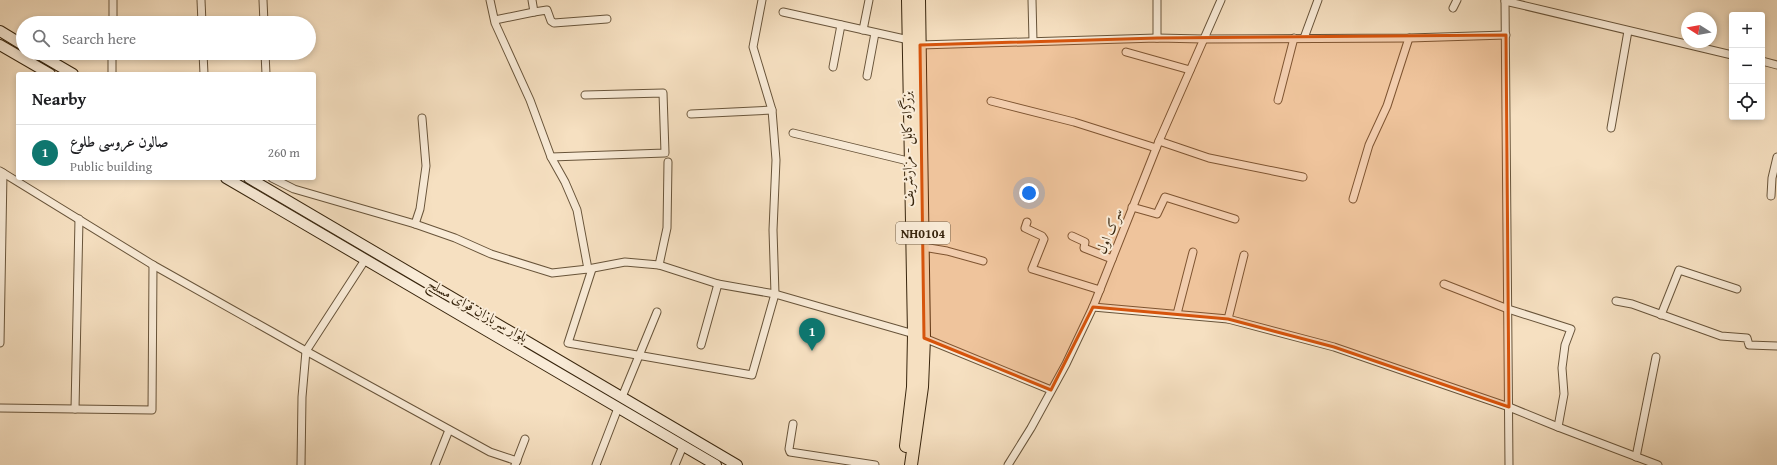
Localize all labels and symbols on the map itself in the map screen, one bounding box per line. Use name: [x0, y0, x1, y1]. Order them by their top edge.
north arrow: [1681, 12, 1717, 48]
street label: بزرگراه کابل - مزارشریف: [896, 90, 919, 207]
your location: [1019, 183, 1039, 203]
street label: سرک اول: [1091, 205, 1127, 257]
road number: NH0104: [896, 222, 950, 244]
street label: بلوار سربازان قوای مسلح: [423, 273, 532, 350]
pin: 1: [799, 318, 825, 351]

